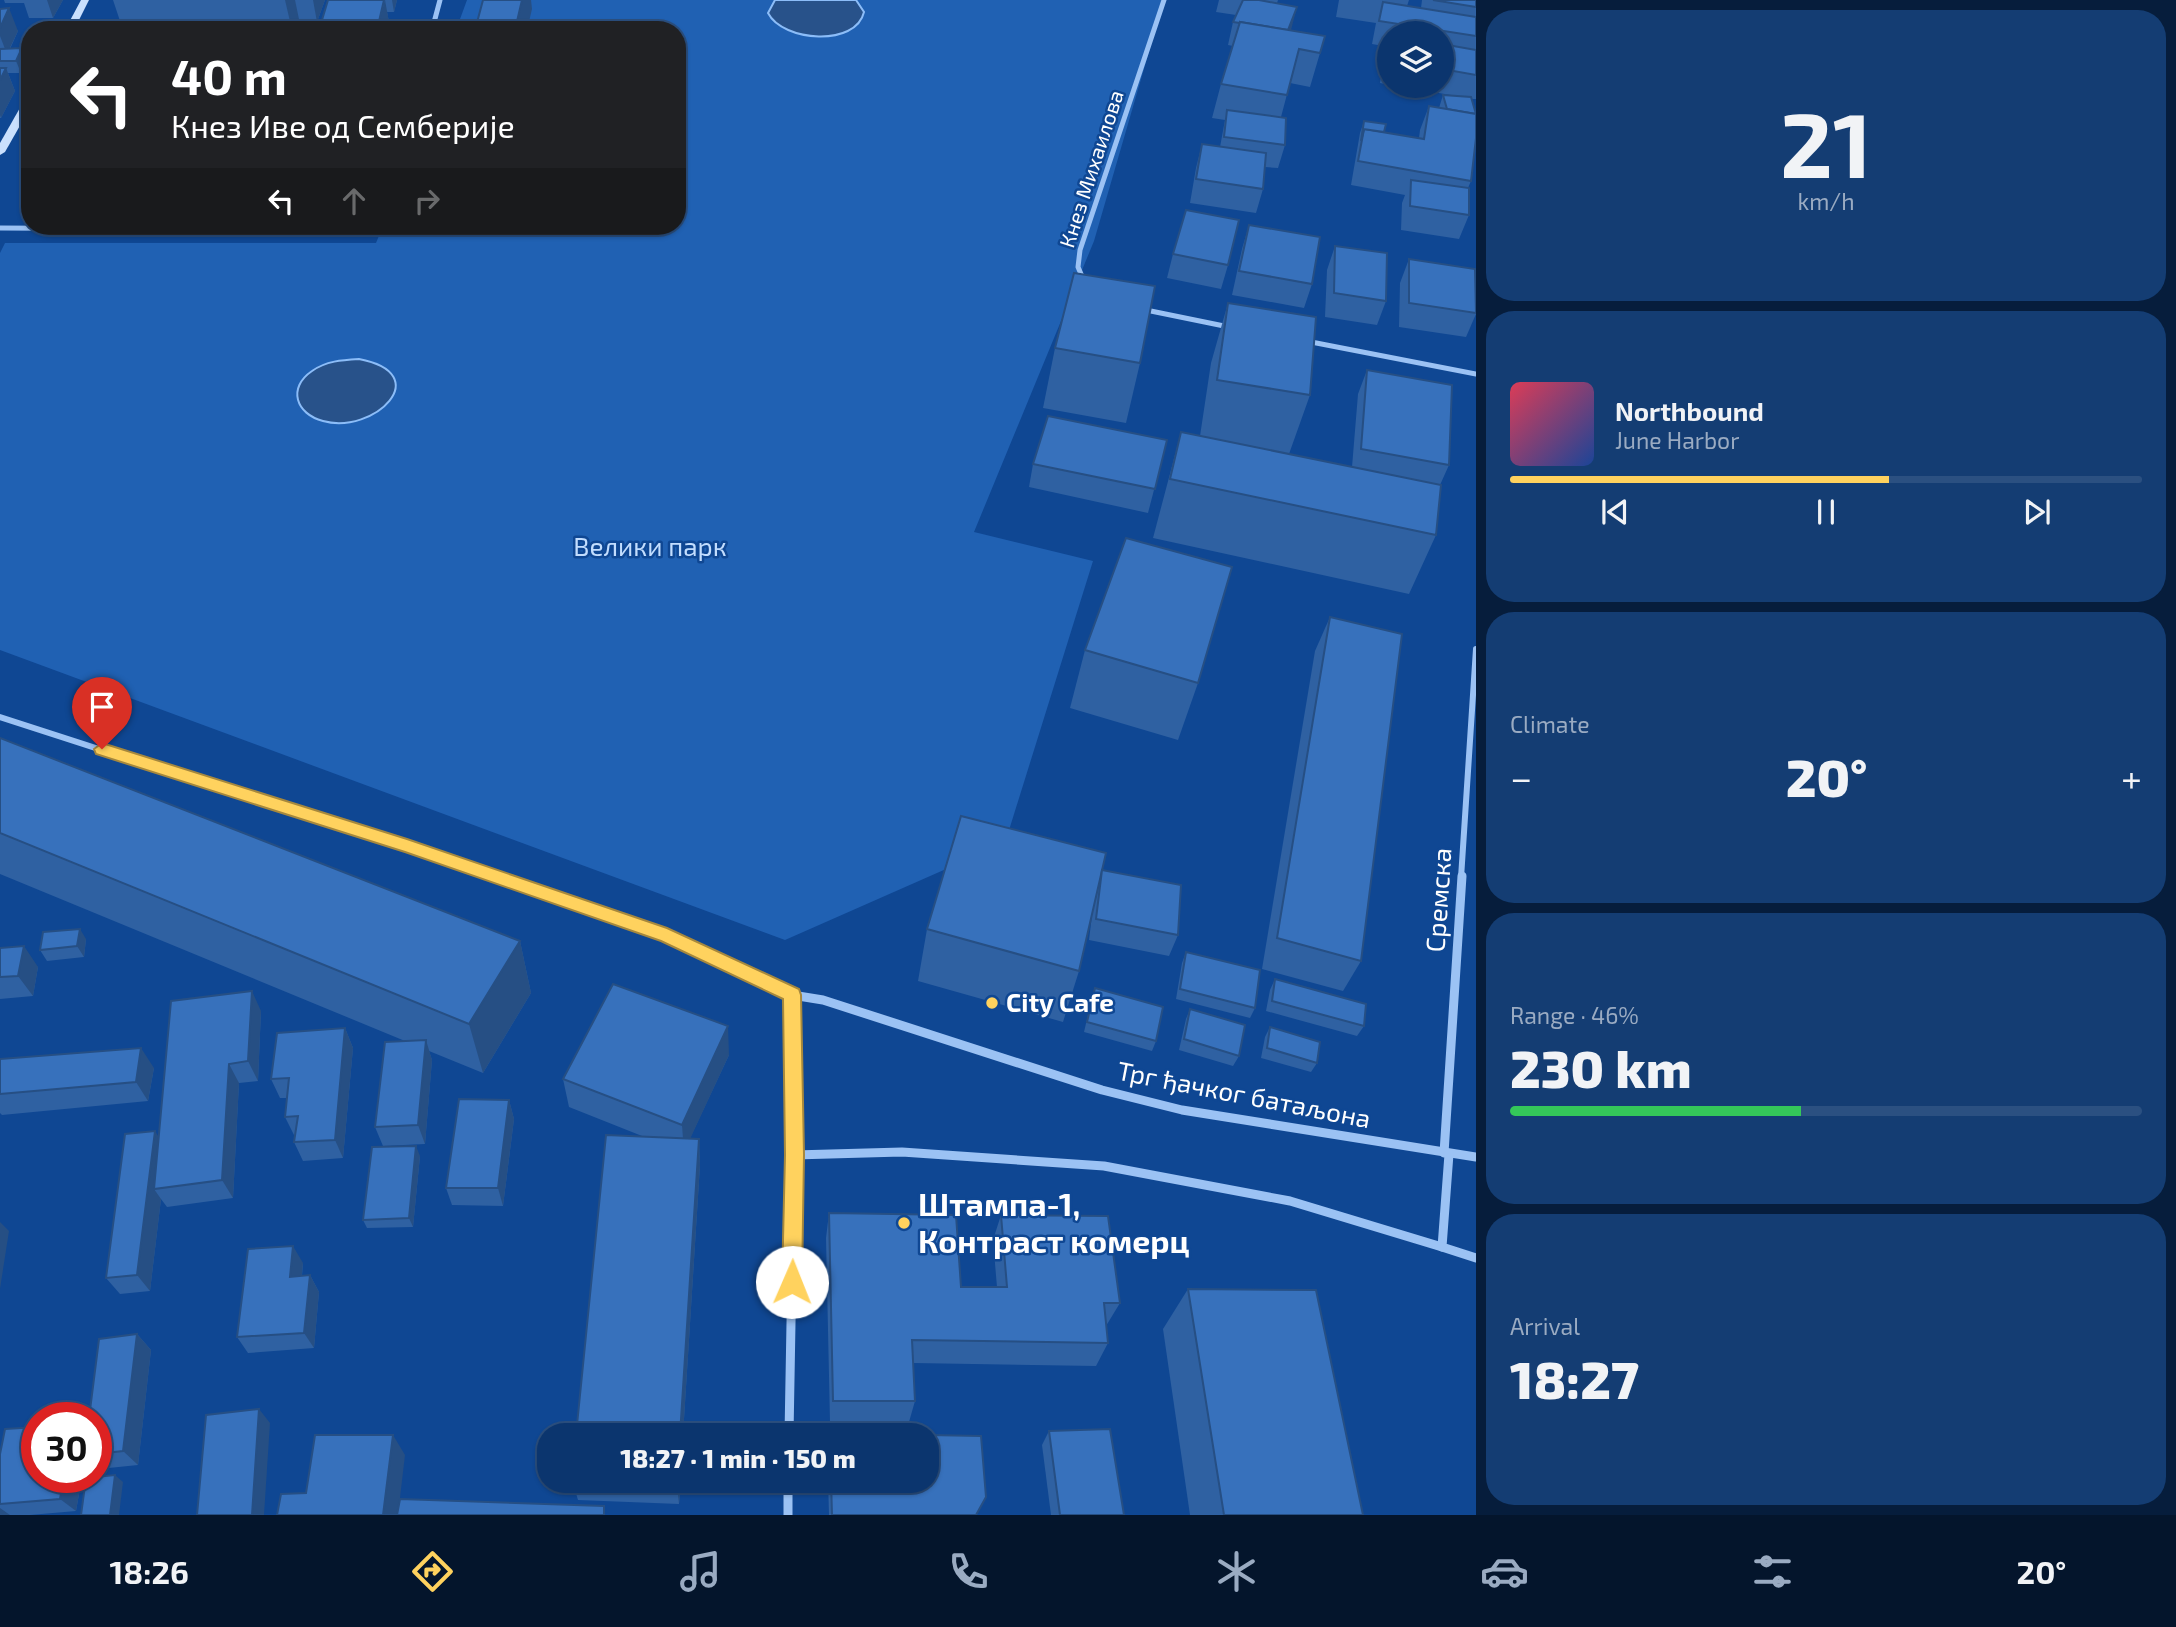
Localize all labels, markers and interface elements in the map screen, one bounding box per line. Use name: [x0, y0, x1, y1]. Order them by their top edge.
map controls: [1377, 21, 1454, 98]
button: layers: [1377, 21, 1454, 98]
text: 40 m: [171, 46, 287, 105]
icon: left: [56, 49, 147, 140]
street label: Кнез Михаилова: [1053, 87, 1128, 250]
text: 21: [1780, 87, 1872, 196]
text: Кнез Иве од Семберије: [171, 106, 515, 144]
icon: left: [262, 182, 300, 220]
icon: ahead: [335, 182, 373, 220]
icon: right: [408, 182, 446, 220]
text: km/h: [1797, 187, 1855, 215]
text: Northbound: [1615, 395, 1764, 426]
text: June Harbor: [1615, 426, 1739, 454]
icon: previous: [1596, 493, 1634, 531]
icon: pause: [1807, 493, 1845, 531]
icon: next: [2018, 493, 2056, 531]
park label: Велики парк: [573, 530, 727, 561]
pin: [72, 677, 132, 749]
icon: arrive: [83, 688, 121, 726]
text: Climate: [1510, 710, 1590, 738]
text: 20°: [1786, 745, 1867, 807]
text: −: [1510, 754, 1532, 800]
text: +: [2121, 754, 2142, 800]
street label: Сремска: [1418, 847, 1457, 953]
place label: City Cafe: [1006, 986, 1114, 1018]
marker: City Cafe: [984, 995, 1000, 1011]
text: Range · 46%: [1510, 1001, 1639, 1029]
text: 230 km: [1510, 1036, 1692, 1098]
street label: Трг ђачког батаљона: [1115, 1054, 1374, 1134]
place label: Штампа-1, Контраст комерц: [918, 1184, 1190, 1259]
marker: Штампа-1, Контраст комерц: [896, 1215, 912, 1231]
position arrow: [755, 1245, 829, 1319]
text: Arrival: [1510, 1312, 1580, 1340]
text: 18:27: [1510, 1347, 1639, 1409]
speed limit sign: 30: [21, 1402, 112, 1493]
text: 18:27 · 1 min · 150 m: [620, 1442, 856, 1473]
icon: directions: [408, 1547, 457, 1596]
icon: music: [676, 1547, 725, 1596]
icon: phone: [944, 1547, 993, 1596]
icon: climate: [1212, 1547, 1261, 1596]
icon: car: [1480, 1547, 1529, 1596]
icon: filters: [1748, 1547, 1797, 1596]
text: 18:26: [110, 1552, 189, 1590]
text: 20°: [2017, 1552, 2066, 1590]

